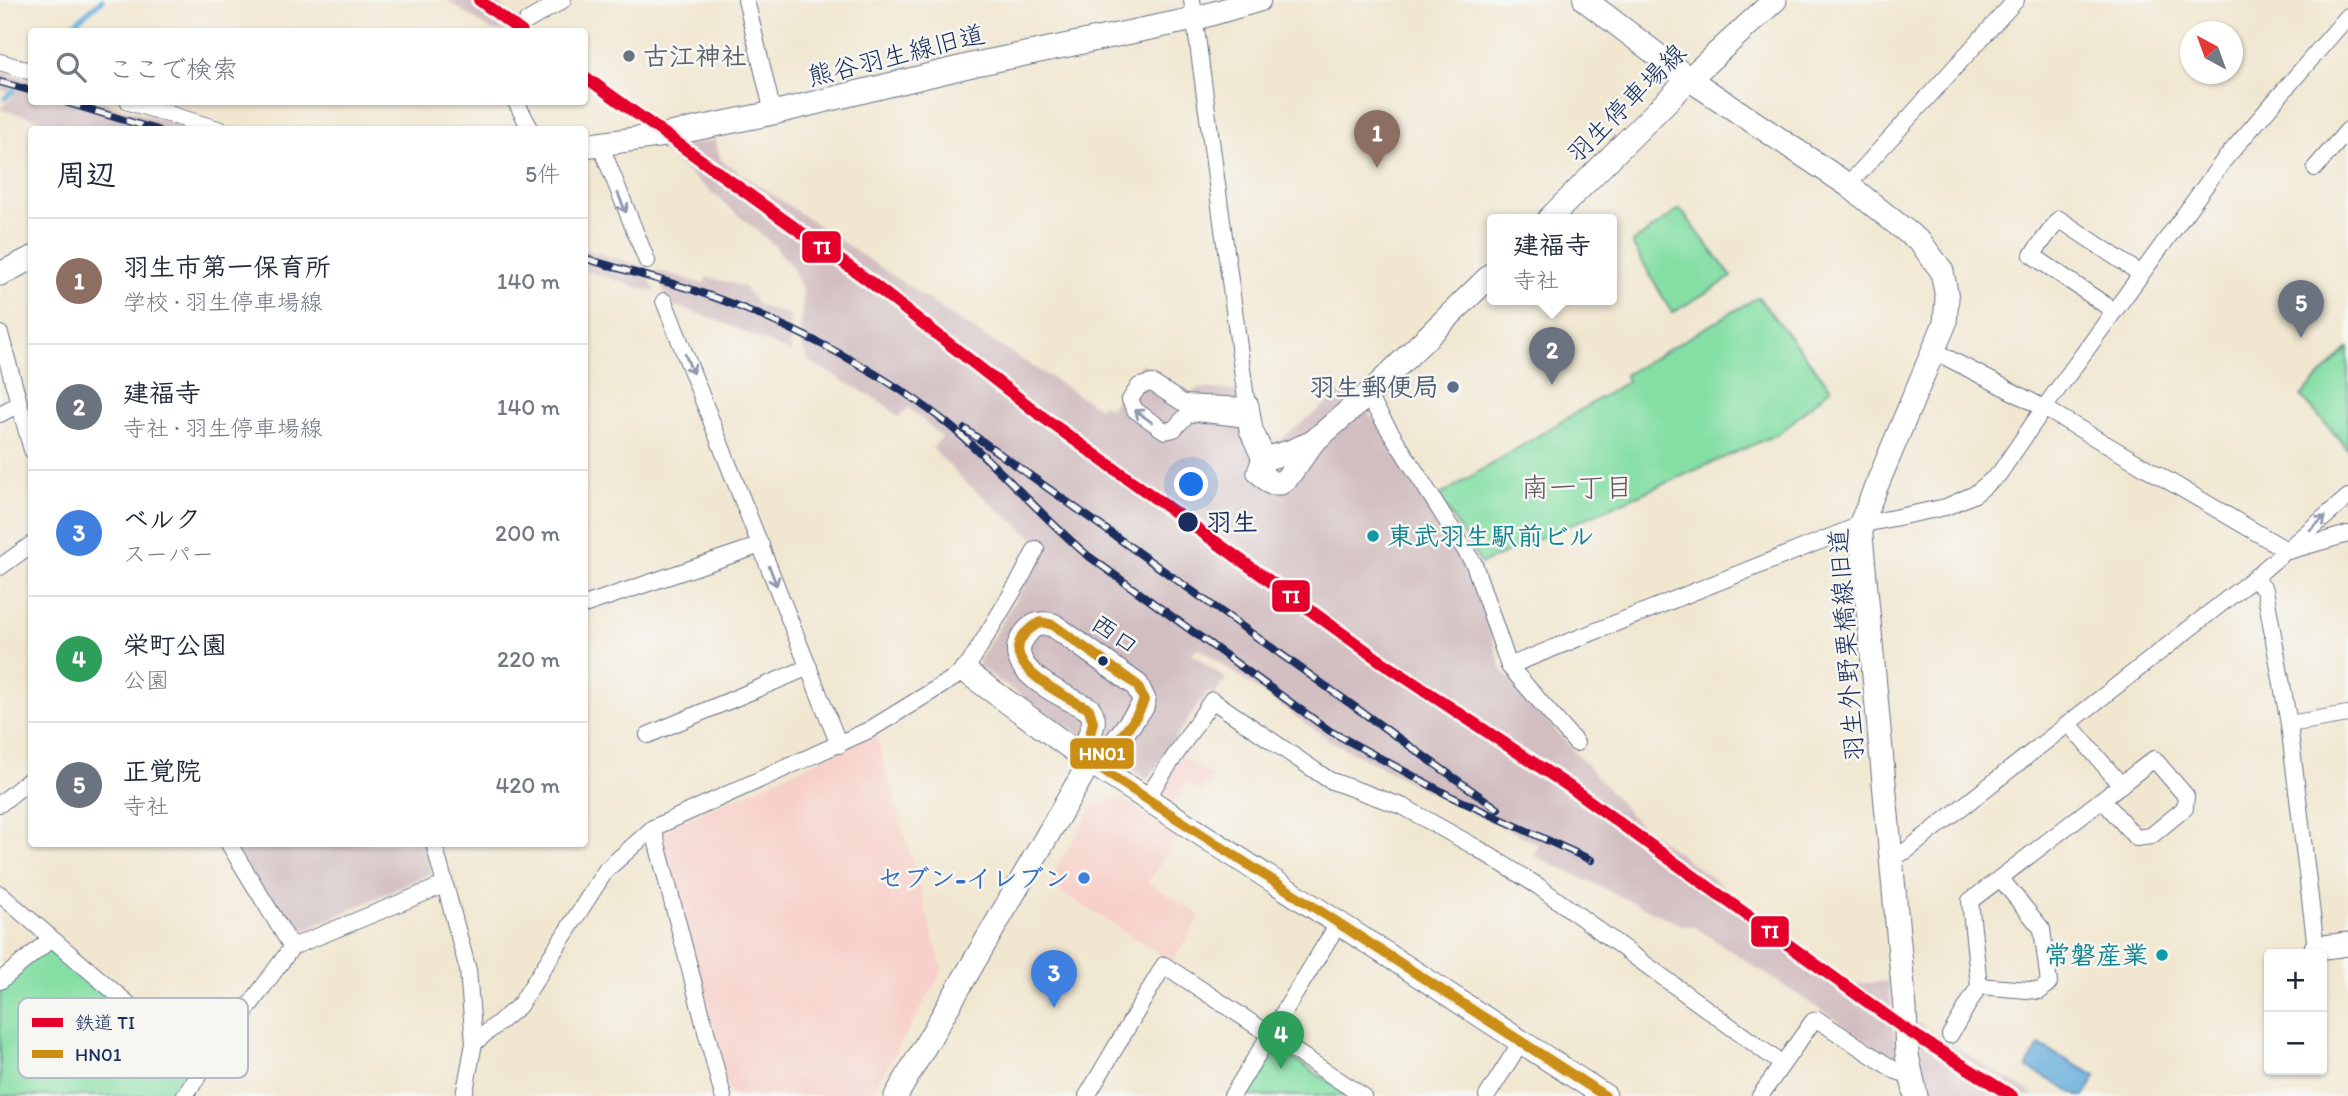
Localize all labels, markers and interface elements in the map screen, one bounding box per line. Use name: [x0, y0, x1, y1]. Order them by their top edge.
street label: 熊谷羽生線旧道: [804, 17, 988, 93]
north arrow: [2180, 21, 2243, 84]
search box: [28, 28, 588, 105]
street label: 羽生停車場線: [1560, 37, 1692, 169]
place label: 古江神社: [643, 40, 747, 72]
icon: search: [52, 48, 90, 86]
marker: 古江神社: [621, 48, 637, 64]
text: ここで検索: [108, 53, 238, 85]
pin: 1: [1354, 110, 1400, 168]
text: 周辺: [56, 156, 116, 193]
text: 5件: [525, 160, 560, 188]
one-way arrow: [617, 192, 630, 213]
popup: [1487, 214, 1617, 305]
text: 建福寺: [1513, 229, 1591, 261]
line badge: TI: [801, 230, 842, 264]
text: TI: [812, 236, 831, 259]
text: 羽生市第一保育所: [123, 251, 331, 283]
text: 寺社: [1513, 266, 1559, 294]
text: 1: [74, 267, 84, 295]
text: 140 m: [497, 267, 560, 295]
pin: 5: [2278, 280, 2324, 338]
text: 学校 · 羽生停車場線: [123, 288, 323, 316]
pin: 2: [1529, 327, 1575, 385]
one-way arrow: [684, 353, 697, 375]
place label: 羽生郵便局: [1309, 371, 1439, 403]
text: 建福寺: [123, 377, 201, 409]
marker: 羽生郵便局: [1445, 379, 1461, 395]
text: 2: [73, 393, 85, 421]
text: 140 m: [497, 393, 560, 421]
one-way arrow: [1134, 409, 1153, 423]
text: 寺社 · 羽生停車場線: [123, 414, 323, 442]
your location: [1174, 467, 1208, 501]
district label: 南一丁目: [1521, 470, 1633, 504]
text: ベルク: [123, 503, 201, 535]
place label: 羽生: [1206, 506, 1258, 538]
marker: 羽生: [1176, 510, 1200, 534]
one-way arrow: [2308, 515, 2326, 531]
text: 3: [73, 519, 85, 547]
text: 200 m: [495, 519, 560, 547]
place label: 東武羽生駅前ビル: [1387, 520, 1594, 552]
street label: 羽生外野栗橋線旧道: [1822, 527, 1870, 763]
marker: 東武羽生駅前ビル: [1365, 528, 1381, 544]
text: スーパー: [123, 540, 214, 568]
one-way arrow: [768, 565, 781, 586]
line badge: TI: [1271, 579, 1311, 613]
text: TI: [1281, 585, 1300, 608]
street label: 西口: [1085, 607, 1145, 663]
text: 栄町公園: [123, 629, 227, 661]
text: 4: [72, 645, 86, 673]
text: 220 m: [497, 645, 560, 673]
unlabelled marker: [1096, 654, 1110, 668]
text: 公園: [123, 666, 169, 694]
line badge: HN01: [1069, 737, 1135, 770]
text: HN01: [1079, 742, 1125, 765]
text: 正覚院: [123, 755, 201, 787]
text: 5: [73, 771, 85, 799]
text: 420 m: [495, 771, 560, 799]
text: 寺社: [123, 792, 169, 820]
place label: セブン-イレブン: [878, 862, 1070, 894]
marker: セブン-イレブン: [1076, 870, 1092, 886]
line badge: TI: [1750, 915, 1790, 948]
text: TI: [1760, 920, 1779, 943]
place label: 常磐産業: [2044, 939, 2148, 971]
marker: 常磐産業: [2154, 947, 2170, 963]
map controls: [2264, 949, 2327, 1075]
button: +: [2264, 949, 2327, 1012]
pin: 3: [1031, 950, 1077, 1008]
legend: [18, 998, 248, 1078]
text: 鉄道 TI: [75, 1011, 135, 1034]
pin: 4: [1258, 1011, 1304, 1069]
button: −: [2264, 1012, 2327, 1075]
text: HN01: [75, 1043, 122, 1066]

